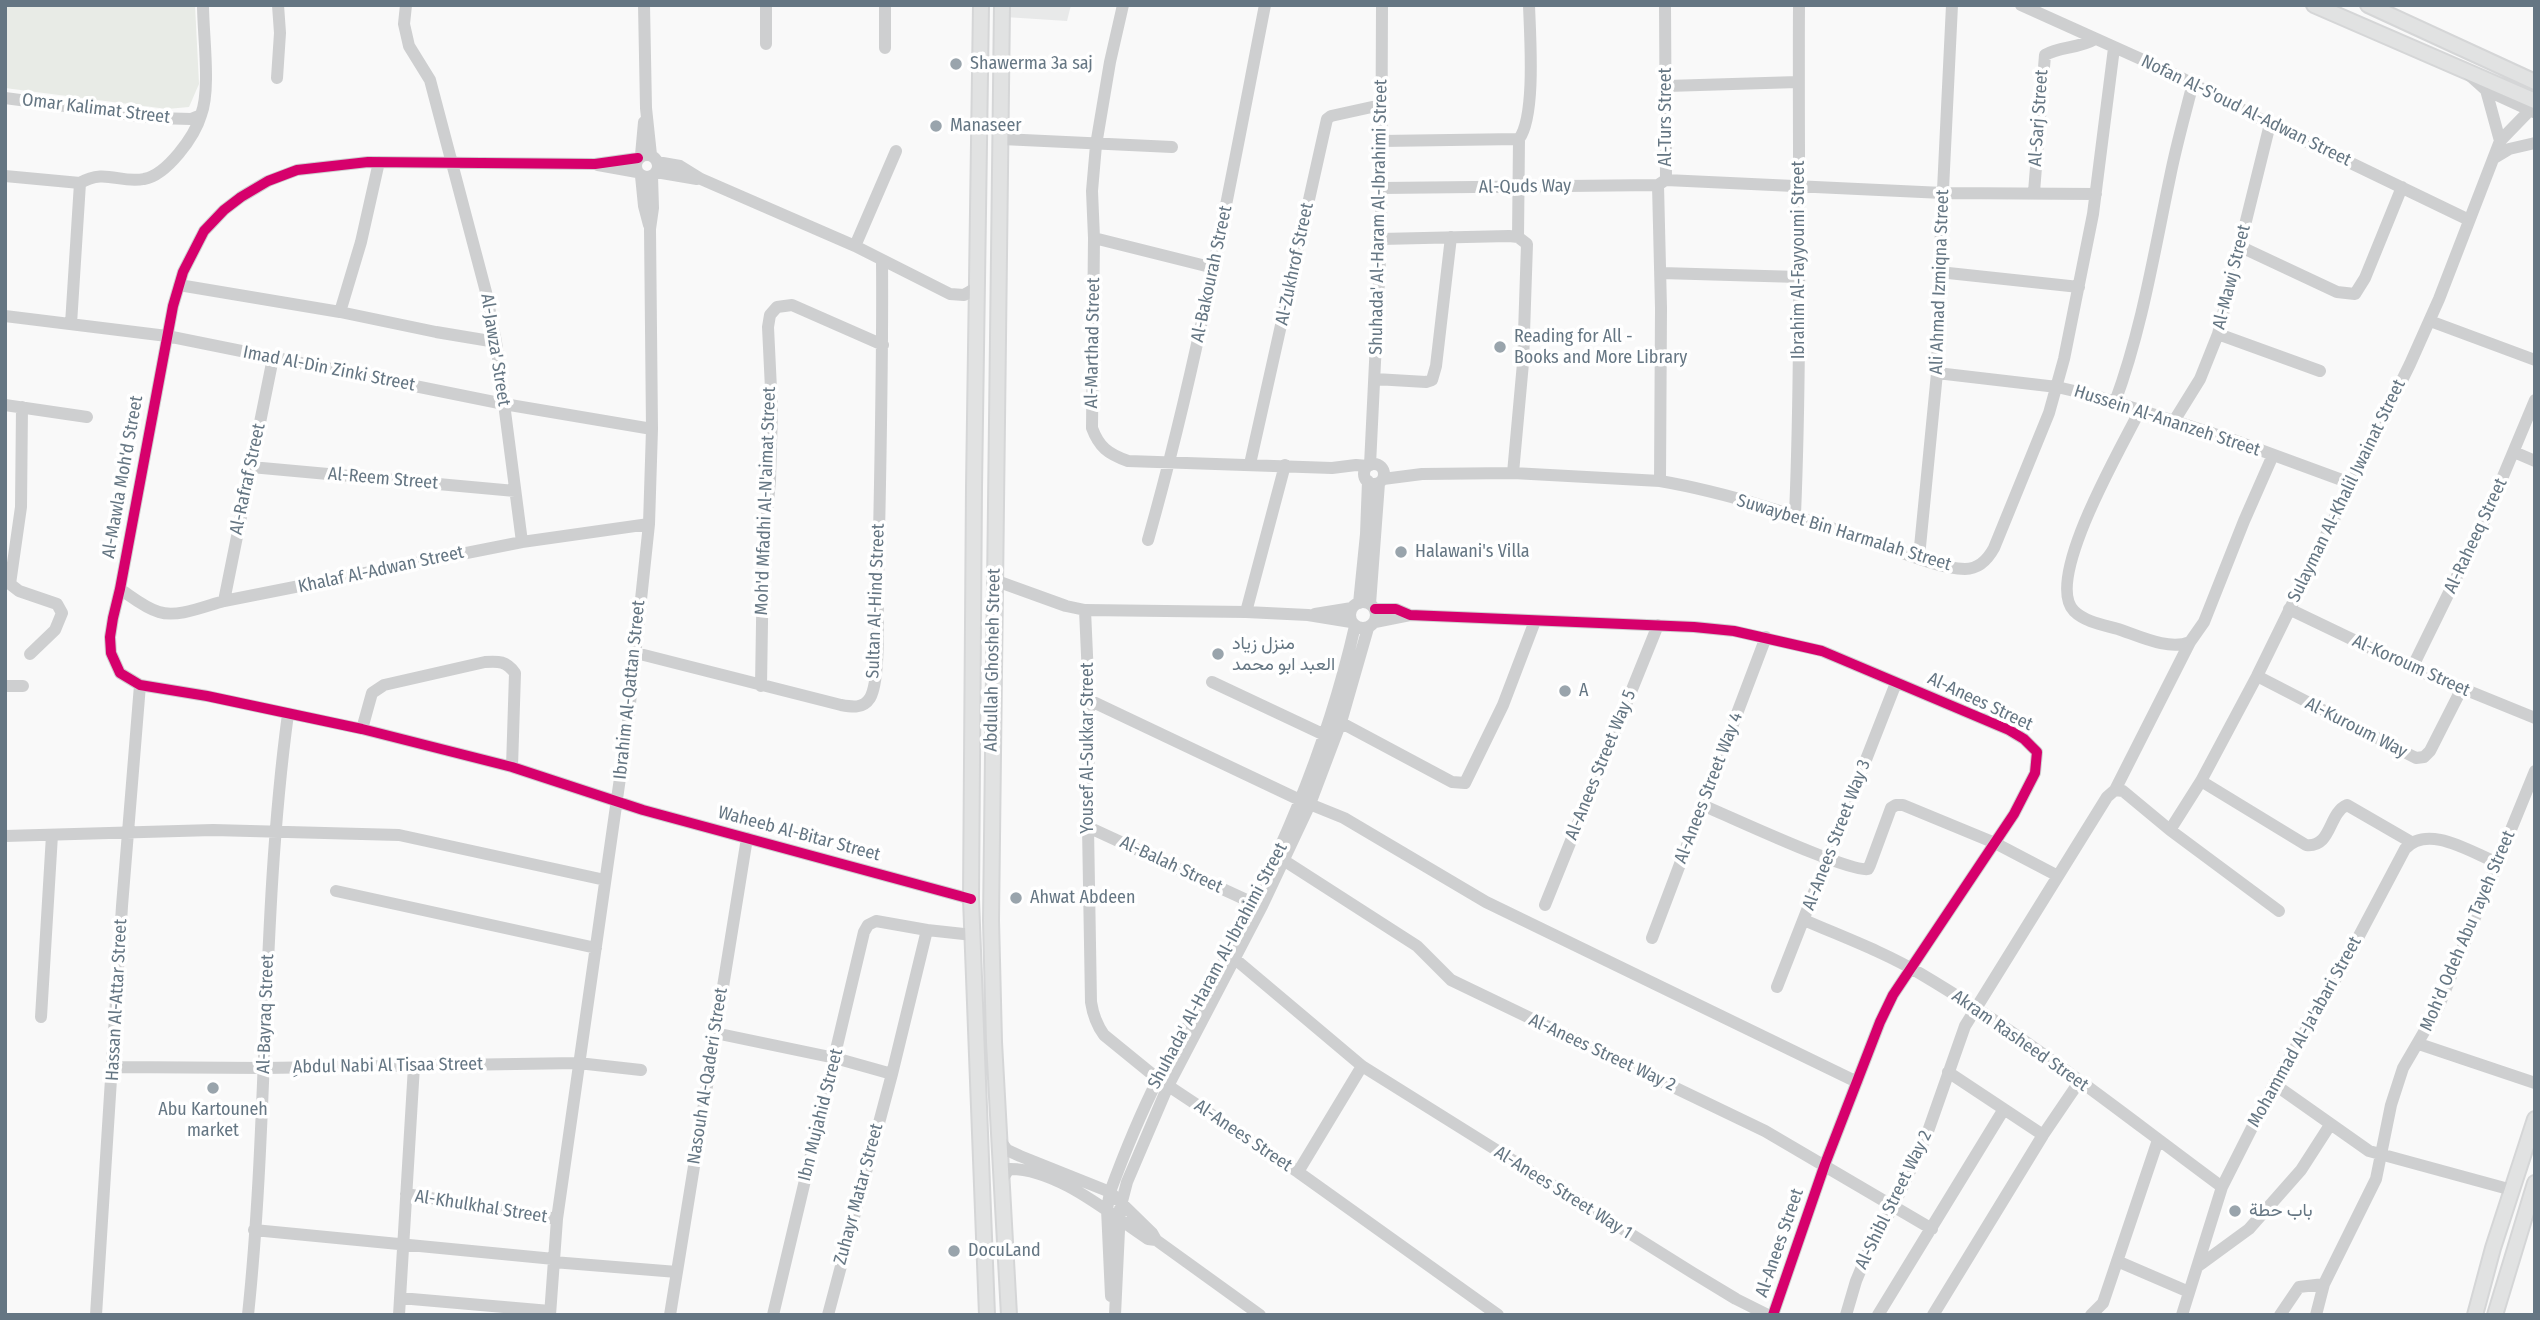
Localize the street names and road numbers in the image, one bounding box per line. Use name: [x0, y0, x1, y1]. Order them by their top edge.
street label: Nofan Al-S'oud Al-Adwan Street: [2137, 51, 2355, 171]
street label: Al-Turs Street: [1655, 67, 1677, 167]
street label: Al-Sarj Street: [2025, 69, 2053, 167]
street label: Shuhada' Al-Haram Al-Ibrahimi Street: [1366, 79, 1392, 355]
street label: Omar Kalimat Street: [21, 89, 171, 129]
street label: Ibrahim Al-Fayyoumi Street: [1788, 161, 1810, 359]
street label: Al-Quds Way: [1479, 175, 1571, 199]
street label: Ali Ahmad Izmiqna Street: [1926, 189, 1954, 375]
street label: Al-Zukhrof Street: [1271, 201, 1319, 327]
street label: Al-Bakourah Street: [1187, 204, 1237, 344]
street label: Al-Mawj Street: [2209, 222, 2255, 332]
street label: Al-Marthad Street: [1081, 277, 1105, 409]
street label: Al-Jawza' Street: [475, 292, 515, 408]
street label: Imad Al-Din Zinki Street: [241, 342, 417, 396]
street label: Sulayman Al-Khalil Jwainat Street: [2284, 376, 2410, 606]
street label: Hussein Al-Ananzeh Street: [2071, 381, 2263, 461]
street label: Moh'd Mfadhi Al-N'aimat Street: [751, 386, 781, 616]
street label: Al-Mawla Moh'd Street: [98, 394, 148, 560]
street label: Al-Rafraf Street: [226, 421, 270, 537]
street label: Al-Reem Street: [327, 463, 439, 495]
street label: Al-Raheeq Street: [2440, 475, 2512, 597]
street label: Suwaybet Bin Harmalah Street: [1734, 490, 1954, 576]
street label: Sultan Al-Hind Street: [862, 523, 890, 679]
street label: Khalaf Al-Adwan Street: [296, 542, 466, 598]
street label: Abdullah Ghosheh Street: [981, 568, 1005, 752]
street label: Ibrahim Al-Qattan Street: [610, 599, 650, 781]
street label: Al-Koroum Street: [2349, 630, 2473, 702]
street label: Yousef Al-Sukkar Street: [1077, 662, 1099, 834]
street label: Al-Anees Street: [1924, 668, 2036, 736]
street label: Al-Anees Street Way 5: [1561, 687, 1641, 843]
street label: Al-Kuroum Way: [2301, 693, 2411, 763]
street label: Al-Anees Street Way 4: [1670, 709, 1748, 867]
street label: Al-Anees Street Way 3: [1798, 757, 1876, 913]
street label: Waheeb Al-Bitar Street: [715, 802, 883, 866]
street label: Moh'd Odeh Abu Tayeh Street: [2416, 827, 2520, 1035]
street label: Al-Balah Street: [1116, 832, 1226, 898]
street label: Shuhada' Al-Haram Al-Ibrahimi Street: [1144, 839, 1292, 1093]
street label: Hassan Al-Attar Street: [102, 918, 132, 1082]
street label: Mohammad Al-Ja'abari Street: [2243, 933, 2367, 1131]
street label: Al-Bayraq Street: [253, 954, 279, 1074]
street label: Nasouh Al-Qaderi Street: [683, 986, 733, 1166]
street label: Akram Rasheed Street: [1947, 986, 2093, 1096]
street label: Al-Anees Street Way 2: [1525, 1010, 1679, 1096]
street label: Ibn Mujahid Street: [794, 1047, 848, 1183]
street label: ِAbdul Nabi Al Tisaa Street: [293, 1054, 483, 1078]
street label: Al-Anees Street: [1190, 1095, 1296, 1177]
street label: Zuhayr Matar Street: [830, 1121, 888, 1267]
street label: Al-Shibl Street Way 2: [1851, 1127, 1937, 1273]
street label: Al-Anees Street Way 1: [1490, 1142, 1636, 1244]
street label: Al-Khulkhal Street: [413, 1186, 549, 1228]
street label: Al-Anees Street: [1751, 1186, 1809, 1300]

